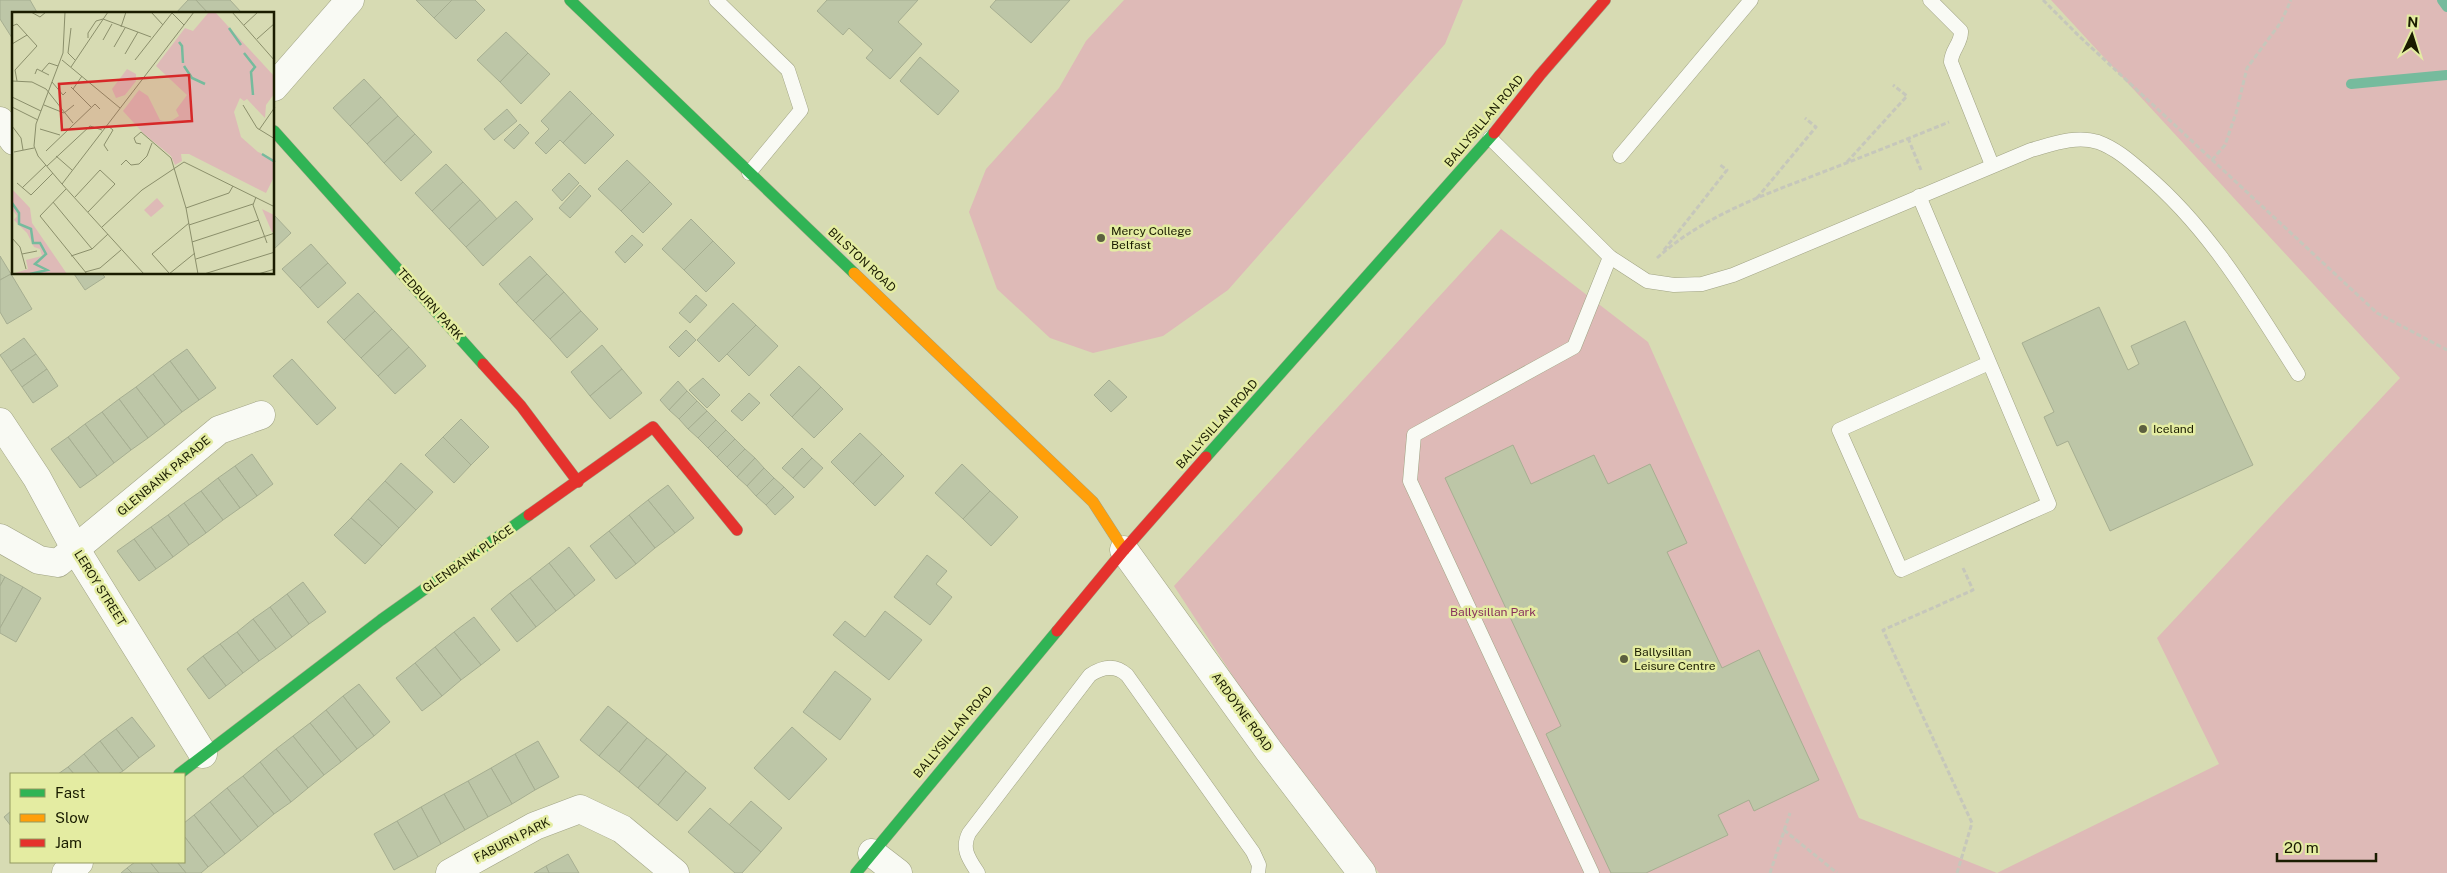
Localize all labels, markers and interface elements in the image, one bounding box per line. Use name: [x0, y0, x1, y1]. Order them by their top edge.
north arrow: [2387, 10, 2437, 60]
inset map: [12, 12, 275, 275]
text: N: [2407, 14, 2419, 30]
street label: BALLYSILLAN ROAD: [1442, 72, 1526, 170]
place label: Mercy College Belfast: [1111, 224, 1192, 252]
street label: BILSTON ROAD: [825, 225, 899, 295]
marker: Mercy College Belfast: [1095, 232, 1107, 244]
street label: TEDBURN PARK: [394, 265, 466, 343]
street label: BALLYSILLAN ROAD: [1173, 376, 1261, 472]
place label: Iceland: [2153, 422, 2194, 436]
marker: Iceland: [2137, 423, 2149, 435]
street label: GLENBANK PARADE: [115, 433, 213, 519]
street label: GLENBANK PLACE: [420, 522, 516, 596]
street label: LEROY STREET: [71, 548, 129, 628]
park label: Ballysillan Park: [1450, 605, 1536, 619]
place label: Ballysillan Leisure Centre: [1634, 645, 1716, 673]
marker: Ballysillan Leisure Centre: [1618, 653, 1630, 665]
street label: ARDOYNE ROAD: [1209, 670, 1275, 754]
street label: BALLYSILLAN ROAD: [911, 683, 995, 781]
legend: [10, 773, 185, 863]
text: Fast: [55, 784, 85, 801]
text: Slow: [55, 809, 90, 826]
street label: FABURN PARK: [472, 815, 552, 865]
scale bar: [2277, 830, 2376, 862]
text: Jam: [55, 834, 82, 851]
text: 20 m: [2284, 839, 2319, 856]

